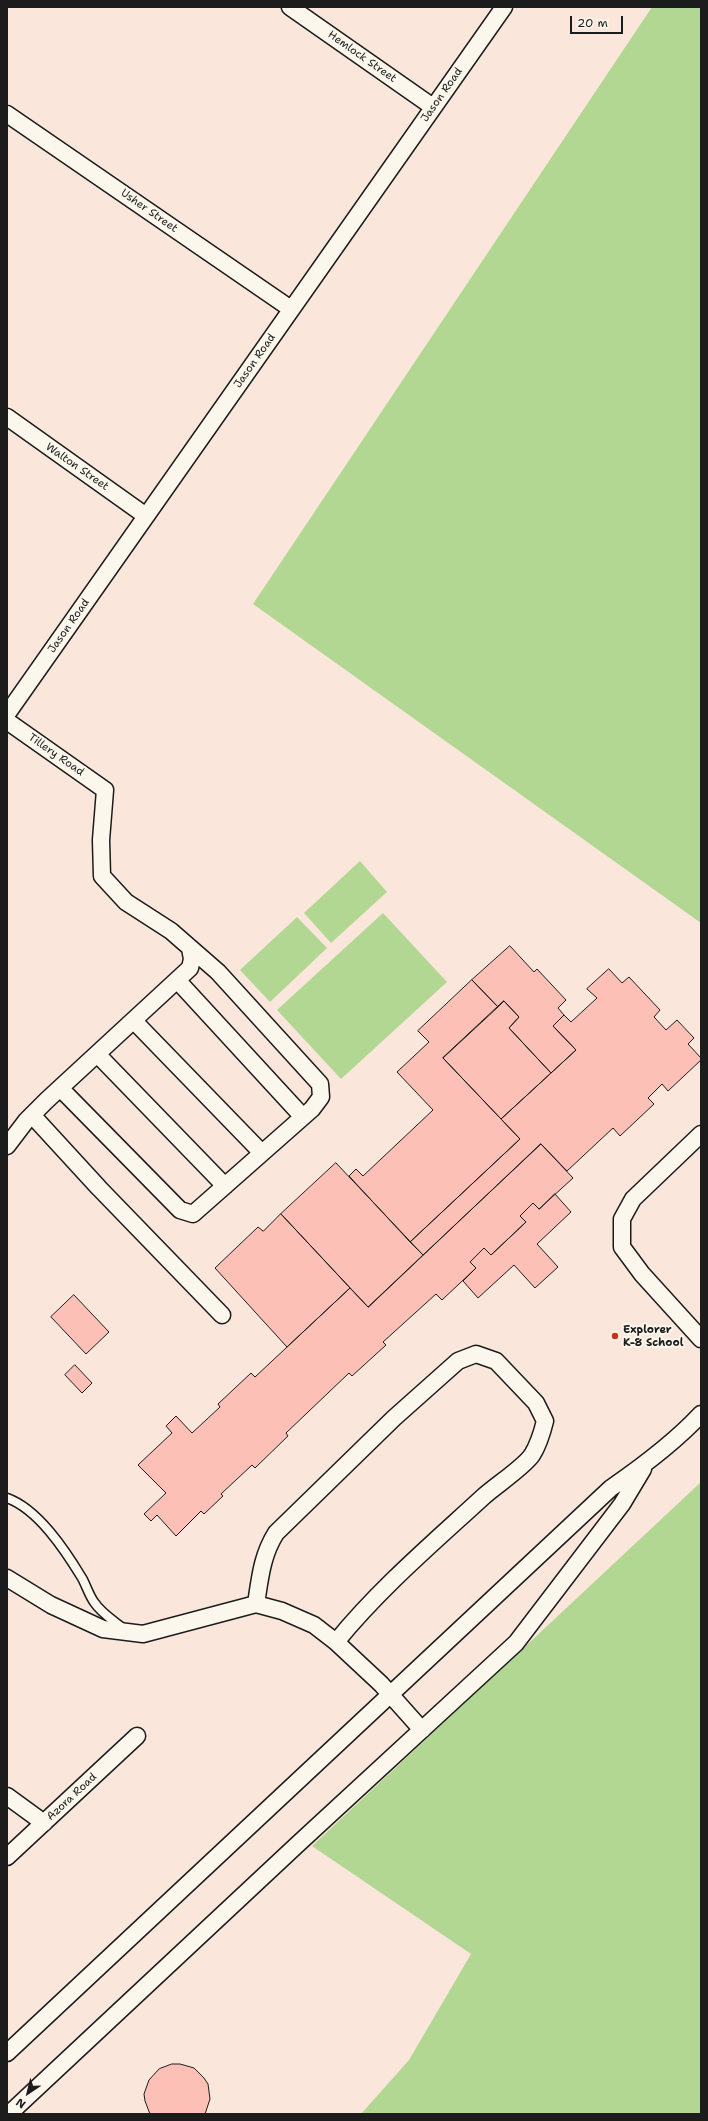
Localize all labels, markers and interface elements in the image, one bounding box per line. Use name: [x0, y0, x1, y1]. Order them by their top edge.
scale bar: [572, 8, 625, 34]
text: 20 m: [577, 15, 608, 31]
street label: Hemlock Street: [325, 28, 399, 86]
street label: Jason Road: [418, 65, 466, 125]
street label: Usher Street: [118, 187, 180, 235]
street label: Jason Road: [231, 331, 279, 391]
street label: Walton Street: [43, 440, 111, 494]
street label: Jason Road: [45, 596, 93, 656]
street label: Tillery Road: [26, 731, 86, 779]
place label: Explorer K-8 School: [623, 1323, 683, 1349]
marker: Explorer K-8 School: [610, 1331, 620, 1341]
street label: Azora Road: [44, 1771, 100, 1823]
north arrow: [8, 2073, 48, 2113]
text: N: [13, 2095, 29, 2112]

